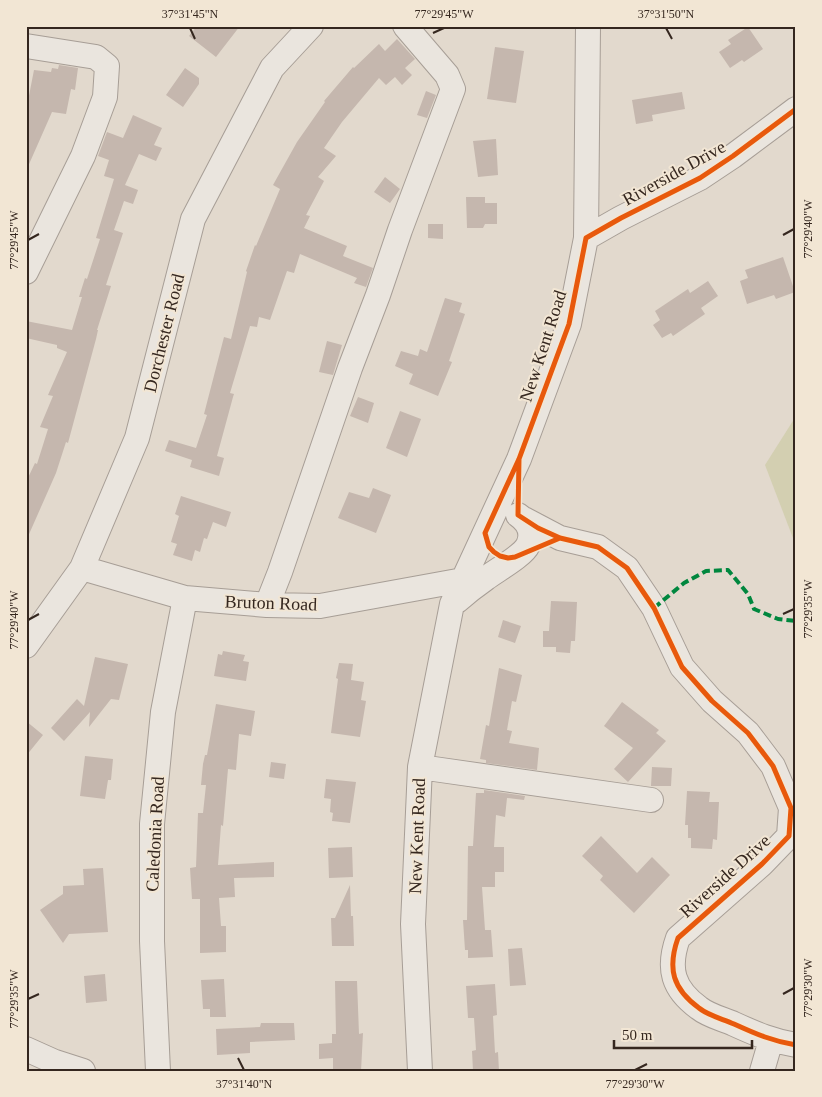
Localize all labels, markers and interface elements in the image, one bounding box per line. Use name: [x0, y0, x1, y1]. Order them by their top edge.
text: 37°31'45"N: [162, 7, 219, 21]
text: 77°29'45"W: [414, 7, 474, 21]
text: 37°31'50"N: [638, 7, 695, 21]
street label: Riverside Drive: [619, 137, 729, 209]
text: 77°29'40"W: [801, 199, 815, 259]
text: 77°29'45"W: [7, 210, 21, 270]
street label: Dorchester Road: [140, 272, 188, 394]
street label: New Kent Road: [516, 288, 570, 404]
text: 77°29'35"W: [801, 579, 815, 639]
text: 77°29'40"W: [7, 590, 21, 650]
street label: Bruton Road: [224, 591, 318, 615]
street label: Caledonia Road: [142, 776, 168, 892]
street label: New Kent Road: [405, 778, 429, 894]
street label: Riverside Drive: [676, 830, 774, 922]
text: 77°29'30"W: [801, 958, 815, 1018]
text: 77°29'35"W: [7, 969, 21, 1029]
scale bar: [614, 1017, 752, 1049]
text: 50 m: [622, 1027, 653, 1043]
text: 37°31'40"N: [216, 1077, 273, 1091]
text: 77°29'30"W: [605, 1077, 665, 1091]

